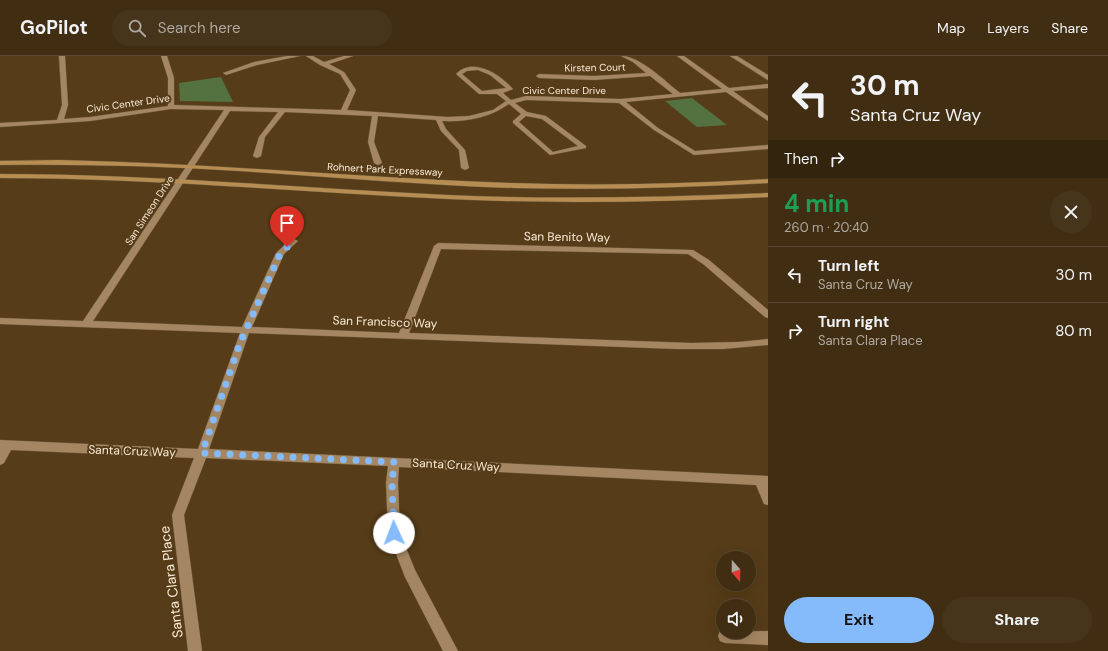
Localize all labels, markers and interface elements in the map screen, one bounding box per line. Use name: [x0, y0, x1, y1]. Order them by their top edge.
search box: [112, 10, 392, 46]
text: GoPilot: [20, 15, 88, 40]
icon: search: [126, 17, 148, 39]
text: Search here: [158, 18, 241, 38]
text: Map: [937, 19, 965, 37]
text: Layers: [987, 19, 1029, 37]
text: Share: [1051, 19, 1088, 37]
street label: Kirsten Court: [564, 60, 626, 75]
text: 30 m: [850, 67, 920, 104]
icon: left: [784, 72, 836, 124]
street label: Civic Center Drive: [522, 84, 606, 97]
street label: Civic Center Drive: [86, 91, 171, 116]
text: Santa Cruz Way: [850, 103, 981, 127]
icon: right: [826, 148, 848, 170]
text: Then: [784, 149, 818, 169]
street label: Rohnert Park Expressway: [327, 160, 443, 179]
street label: San Simeon Drive: [122, 173, 177, 248]
text: 4 min: [784, 188, 849, 219]
button: close: [1050, 191, 1092, 233]
pin: [270, 206, 304, 247]
icon: arrive: [276, 212, 298, 234]
text: 260 m · 20:40: [784, 219, 869, 236]
street label: San Benito Way: [524, 228, 611, 246]
text: Turn left: [818, 256, 879, 276]
icon: left: [784, 264, 806, 286]
text: 30 m: [1056, 265, 1092, 285]
text: Santa Cruz Way: [818, 276, 913, 293]
street label: San Francisco Way: [332, 312, 438, 332]
text: Turn right: [818, 312, 889, 332]
icon: right: [784, 320, 806, 342]
text: 80 m: [1055, 321, 1092, 341]
text: Santa Clara Place: [818, 332, 923, 349]
street label: Santa Cruz Way: [88, 441, 176, 461]
street label: Santa Cruz Way: [412, 455, 500, 475]
position arrow: [373, 512, 415, 554]
street label: Santa Clara Place: [155, 525, 187, 639]
north arrow: [716, 551, 756, 591]
map controls: [716, 551, 756, 639]
button: Exit: [784, 597, 934, 643]
button: Share: [942, 597, 1092, 643]
button: sound: [716, 599, 756, 639]

